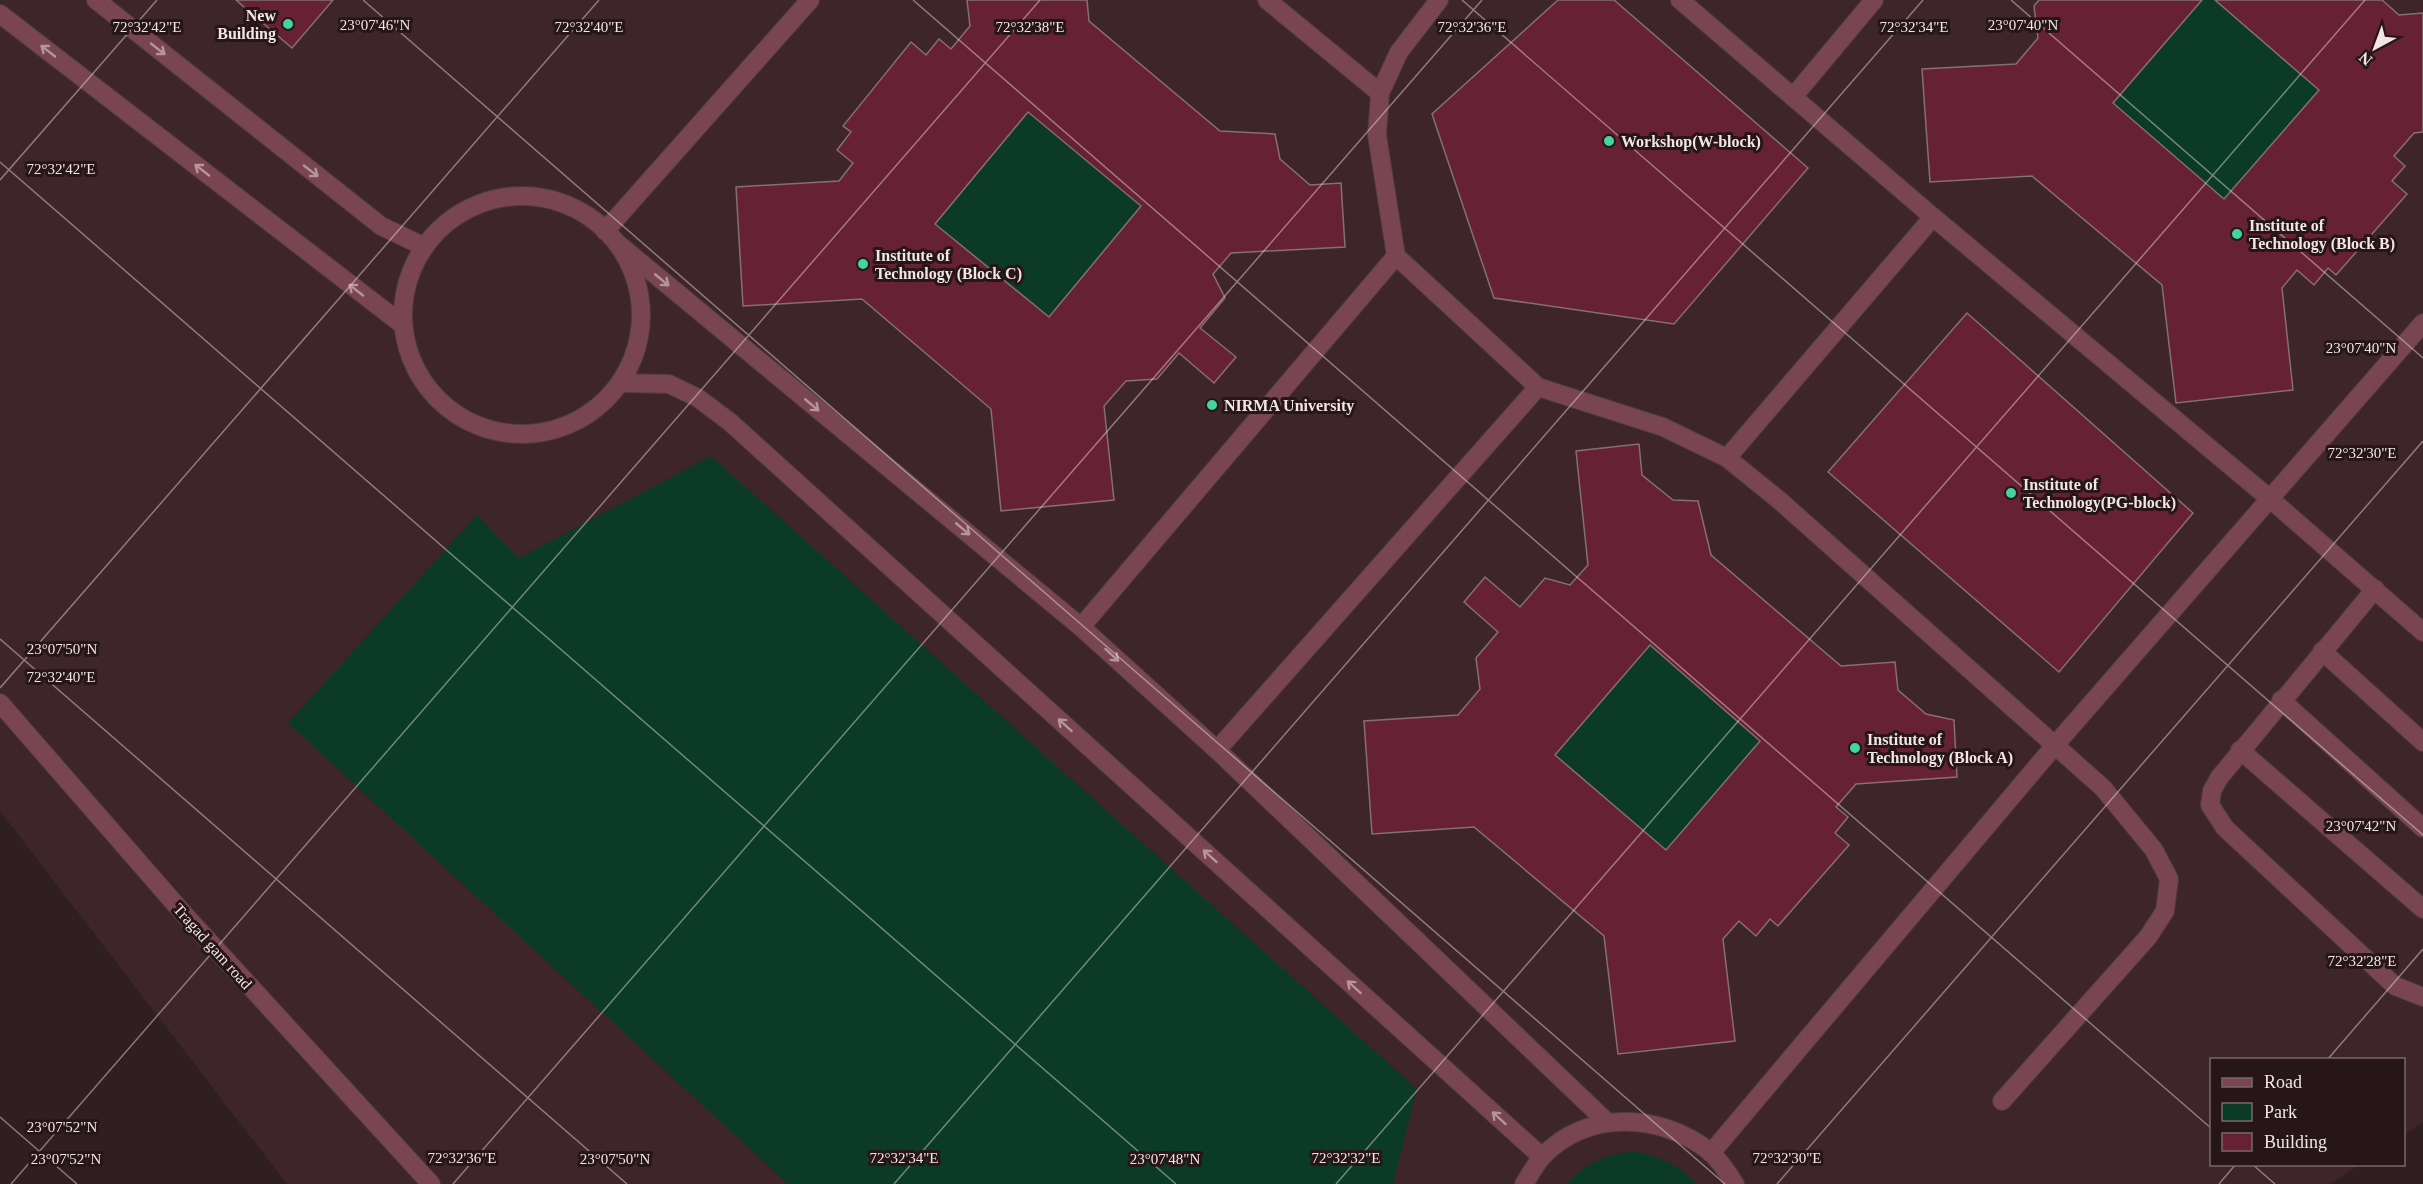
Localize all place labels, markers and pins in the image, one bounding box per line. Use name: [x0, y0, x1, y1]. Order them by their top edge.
place label: New Building: [217, 7, 276, 43]
marker: New Building: [281, 17, 295, 31]
place label: Workshop(W-block): [1621, 133, 1761, 151]
marker: Workshop(W-block): [1602, 134, 1616, 148]
place label: Institute of Technology (Block B): [2249, 217, 2395, 253]
marker: Institute of Technology (Block B): [2230, 227, 2244, 241]
place label: Institute of Technology (Block C): [875, 247, 1022, 283]
marker: Institute of Technology (Block C): [856, 257, 870, 271]
place label: NIRMA University: [1224, 397, 1354, 415]
marker: NIRMA University: [1205, 398, 1219, 412]
place label: Institute of Technology(PG-block): [2023, 476, 2176, 512]
marker: Institute of Technology(PG-block): [2004, 486, 2018, 500]
place label: Institute of Technology (Block A): [1867, 731, 2013, 767]
marker: Institute of Technology (Block A): [1848, 741, 1862, 755]

